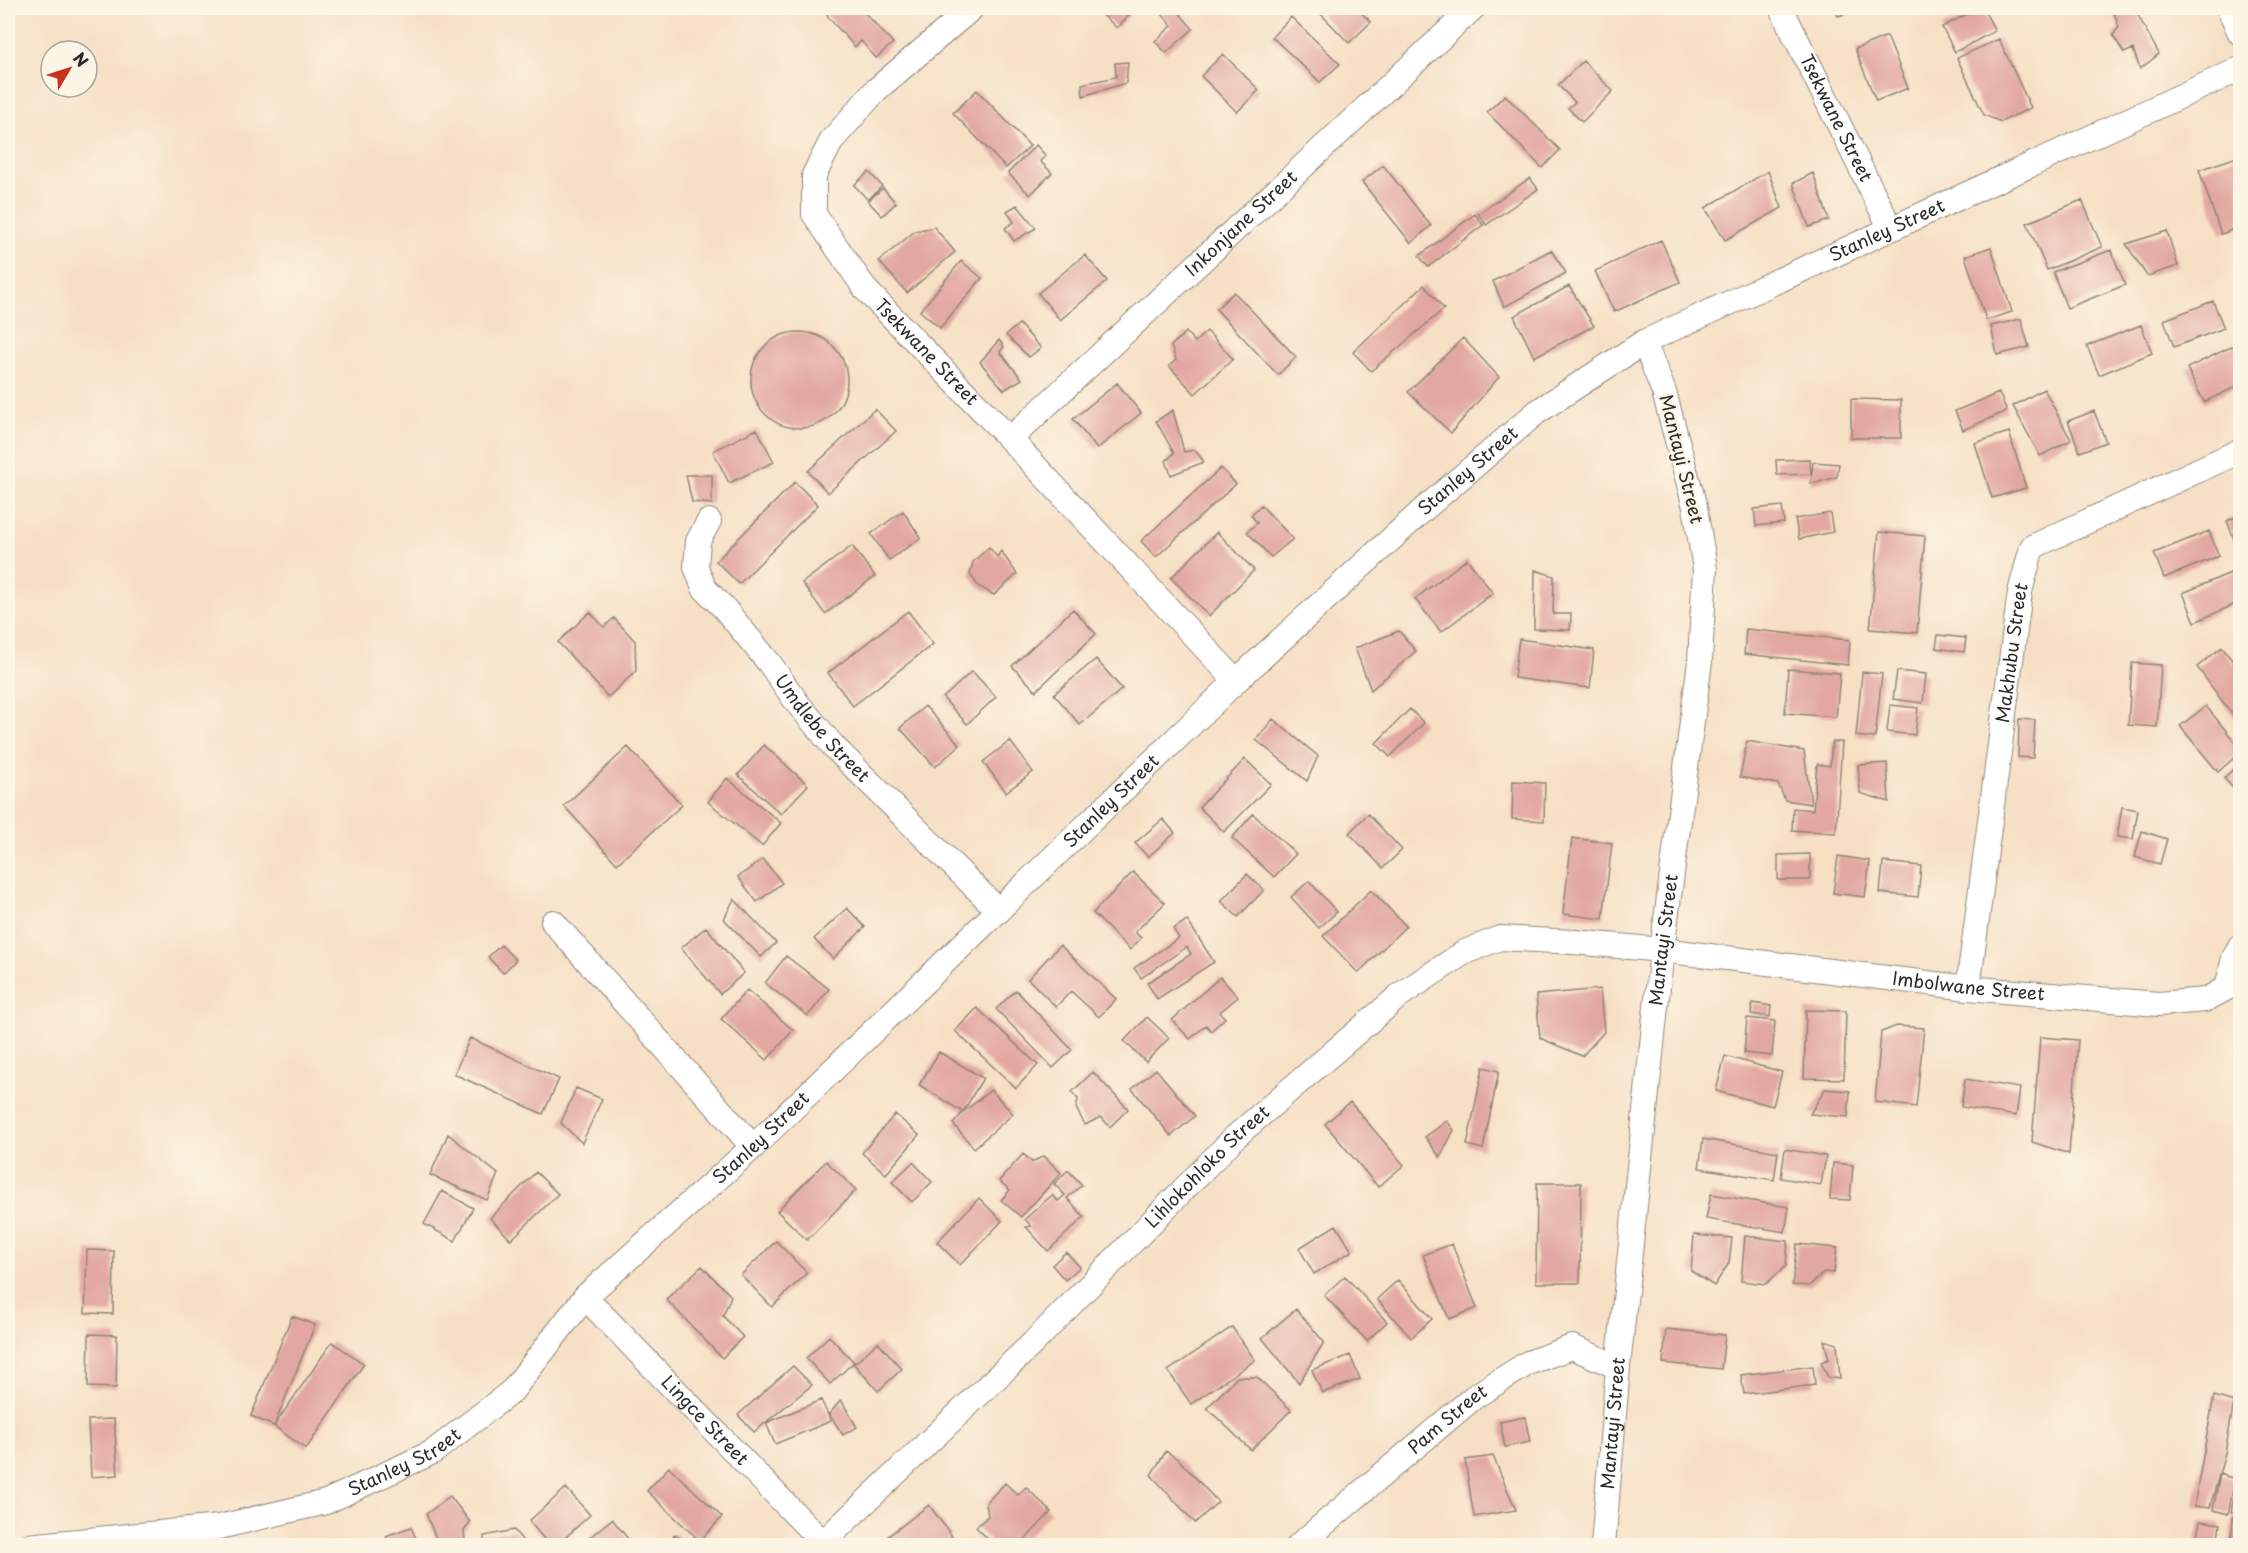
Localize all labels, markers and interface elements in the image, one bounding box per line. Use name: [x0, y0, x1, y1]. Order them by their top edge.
north arrow: [39, 39, 99, 99]
text: N: [68, 46, 95, 71]
street label: Tsekwane Street: [1794, 49, 1880, 186]
street label: Inkonjane Street: [1178, 163, 1302, 282]
street label: Stanley Street: [1824, 191, 1949, 268]
street label: Tsekwane Street: [869, 292, 985, 411]
street label: Mantayi Street: [1653, 391, 1712, 526]
street label: Stanley Street: [1411, 419, 1523, 521]
street label: Makhubu Street: [1988, 580, 2034, 724]
street label: Umdlebe Street: [769, 668, 877, 788]
street label: Stanley Street: [1056, 747, 1165, 853]
street label: Mantayi Street: [1641, 873, 1684, 1007]
street label: Imbolwane Street: [1891, 964, 2046, 1006]
street label: Stanley Street: [706, 1085, 815, 1189]
street label: Lihlokohloko Street: [1138, 1098, 1275, 1233]
street label: Mantayi Street: [1593, 1356, 1631, 1490]
street label: Lingce Street: [656, 1368, 756, 1471]
street label: Pam Street: [1401, 1377, 1492, 1460]
street label: Stanley Street: [343, 1420, 466, 1502]

